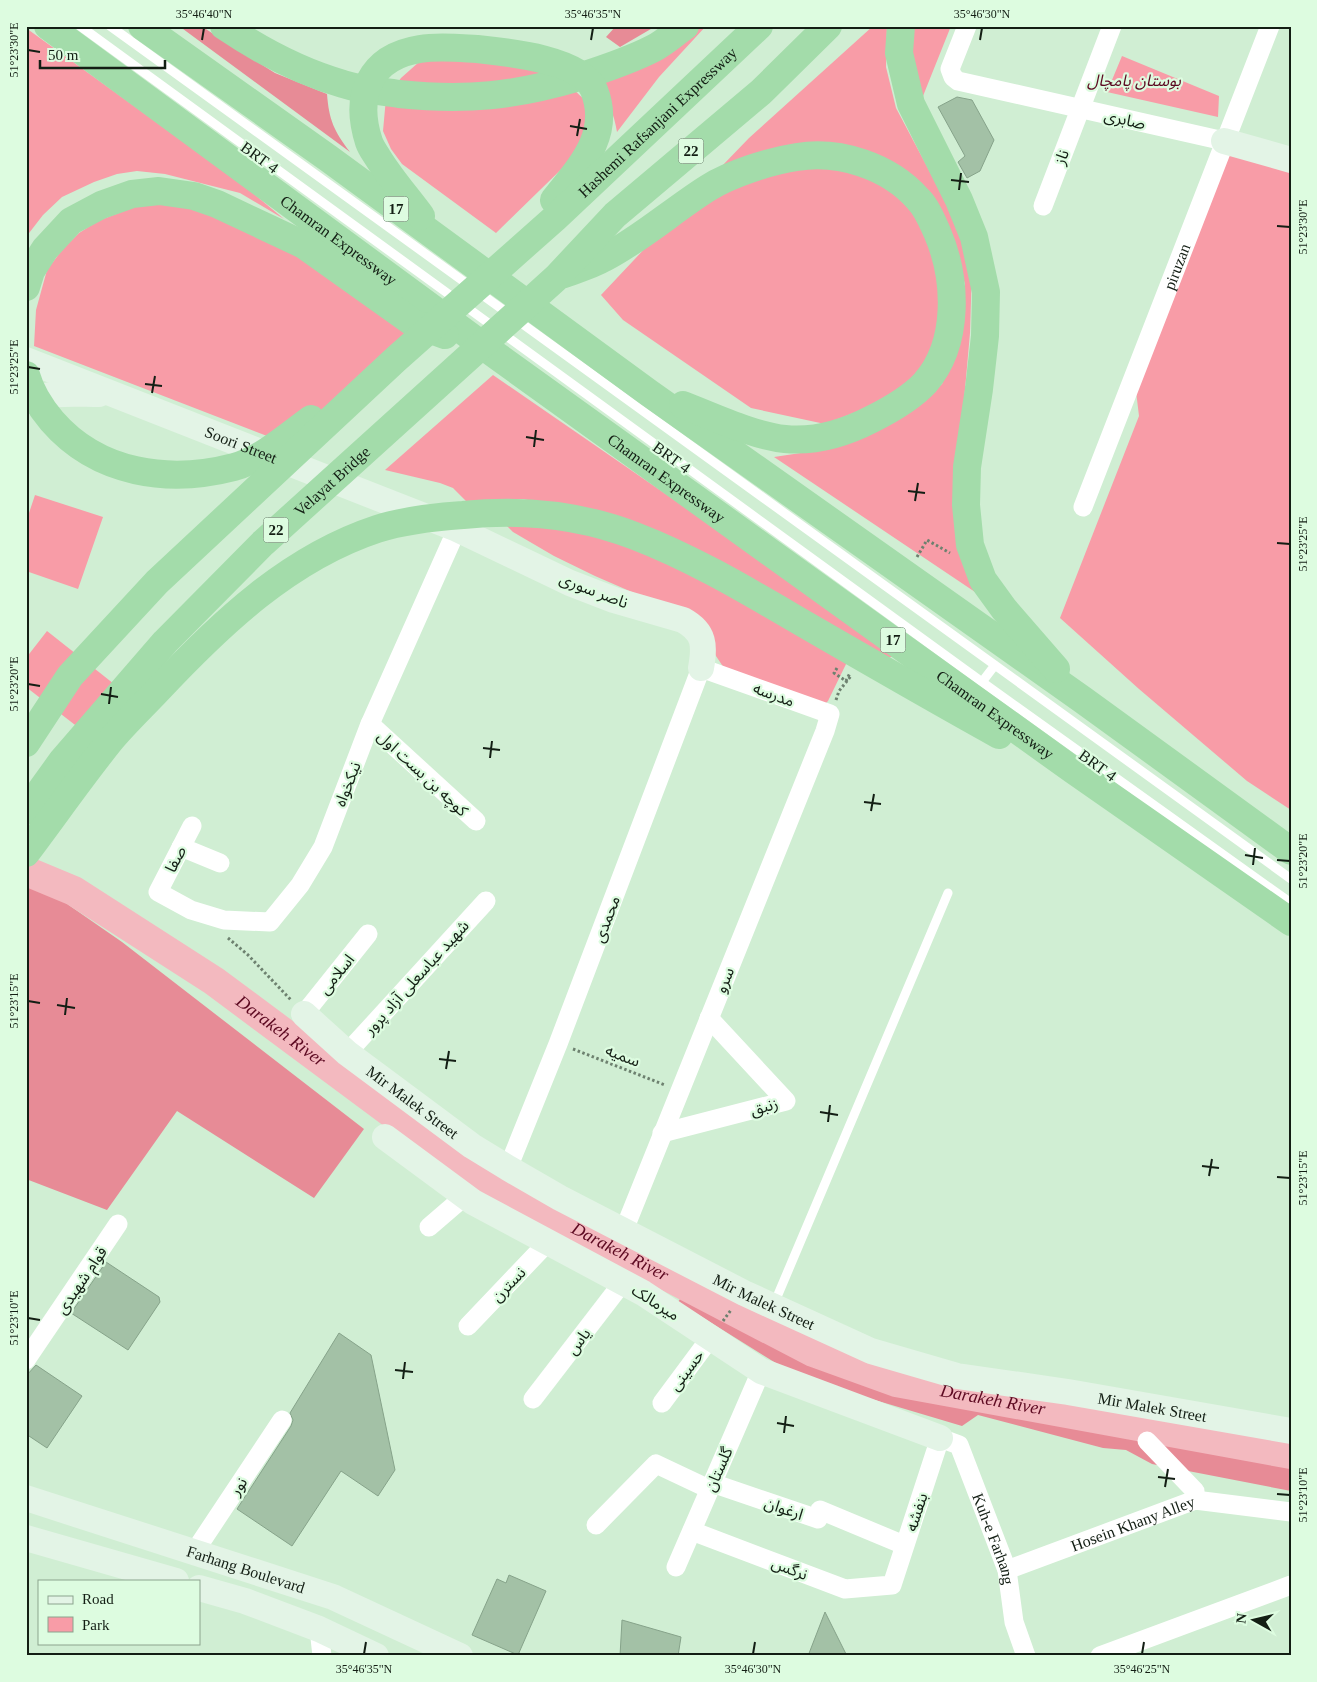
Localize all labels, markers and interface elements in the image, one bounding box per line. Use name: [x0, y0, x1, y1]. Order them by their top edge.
text: 35°46'40"N: [176, 7, 233, 21]
text: 35°46'35"N: [565, 7, 622, 21]
text: 35°46'30"N: [954, 7, 1011, 21]
text: 51°23'30"E: [7, 22, 21, 78]
scale bar: [40, 38, 165, 70]
street label: Hashemi Rafsanjani Expressway: [575, 44, 741, 201]
text: 50 m: [48, 47, 79, 63]
park label: بوستان پامچال: [1087, 72, 1182, 91]
street label: صابری: [1102, 106, 1147, 133]
street label: BRT 4: [238, 138, 282, 177]
road number: 22: [678, 138, 704, 164]
street label: ناز: [1051, 147, 1073, 168]
street label: Chamran Expressway: [277, 192, 400, 289]
road number: 17: [384, 196, 408, 222]
text: 51°23'30"E: [1296, 199, 1310, 255]
street label: piruzan: [1160, 241, 1194, 293]
text: 51°23'25"E: [7, 339, 21, 395]
street label: Soori Street: [202, 423, 280, 467]
street label: Chamran Expressway: [604, 430, 728, 527]
street label: BRT 4: [650, 438, 694, 477]
street label: Velayat Bridge: [291, 443, 373, 520]
text: 51°23'25"E: [1296, 516, 1310, 572]
road number: 22: [264, 518, 288, 542]
street label: ناصر سوری: [557, 570, 630, 612]
road number: 17: [880, 628, 906, 652]
text: 51°23'20"E: [7, 656, 21, 712]
street label: Chamran Expressway: [933, 667, 1057, 763]
street label: مدرسه: [751, 679, 797, 711]
street label: کوچه بن بست اول: [373, 727, 471, 821]
street label: BRT 4: [1076, 746, 1120, 785]
street label: نیکخواه: [331, 759, 365, 809]
text: 51°23'20"E: [1296, 833, 1310, 889]
street label: صفا: [162, 843, 189, 875]
street label: محمدی: [590, 893, 624, 945]
street label: شهید عباسعلی آزاد پرور: [360, 917, 474, 1040]
street label: اسلامی: [315, 951, 358, 998]
street label: سرو: [712, 965, 738, 996]
text: 51°23'15"E: [7, 973, 21, 1029]
water label: Darakeh River: [232, 990, 331, 1071]
street label: سمیه: [603, 1041, 642, 1070]
street label: Mir Malek Street: [363, 1063, 462, 1142]
street label: زنبق: [748, 1095, 780, 1120]
text: 51°23'15"E: [1296, 1150, 1310, 1206]
water label: Darakeh River: [568, 1218, 673, 1286]
street label: قوام شهیدی: [53, 1243, 113, 1319]
street label: نسترن: [488, 1264, 529, 1306]
street label: Mir Malek Street: [710, 1271, 818, 1333]
street label: میرمالک: [628, 1281, 683, 1324]
text: 51°23'10"E: [7, 1290, 21, 1346]
street label: یاس: [563, 1325, 595, 1359]
street label: حسینی: [666, 1347, 708, 1394]
water label: Darakeh River: [938, 1380, 1048, 1419]
street label: Mir Malek Street: [1096, 1389, 1208, 1425]
street label: گلستان: [701, 1444, 737, 1494]
text: 51°23'10"E: [1296, 1467, 1310, 1523]
street label: نور: [226, 1474, 251, 1500]
street label: بنفشه: [902, 1491, 931, 1533]
street label: Kuh-e Farhang: [969, 1491, 1017, 1586]
street label: Hosein Khany Alley: [1069, 1493, 1197, 1554]
street label: ارغوان: [762, 1494, 805, 1524]
street label: Farhang Boulevard: [184, 1542, 307, 1596]
street label: نرگس: [769, 1554, 810, 1584]
legend: [38, 1580, 200, 1644]
text: Road: [82, 1591, 114, 1607]
north arrow: [1230, 1594, 1280, 1644]
text: N: [1233, 1612, 1250, 1624]
text: Park: [82, 1617, 110, 1633]
text: 35°46'35"N: [336, 1662, 393, 1676]
text: 35°46'30"N: [725, 1662, 782, 1676]
text: 35°46'25"N: [1114, 1662, 1171, 1676]

